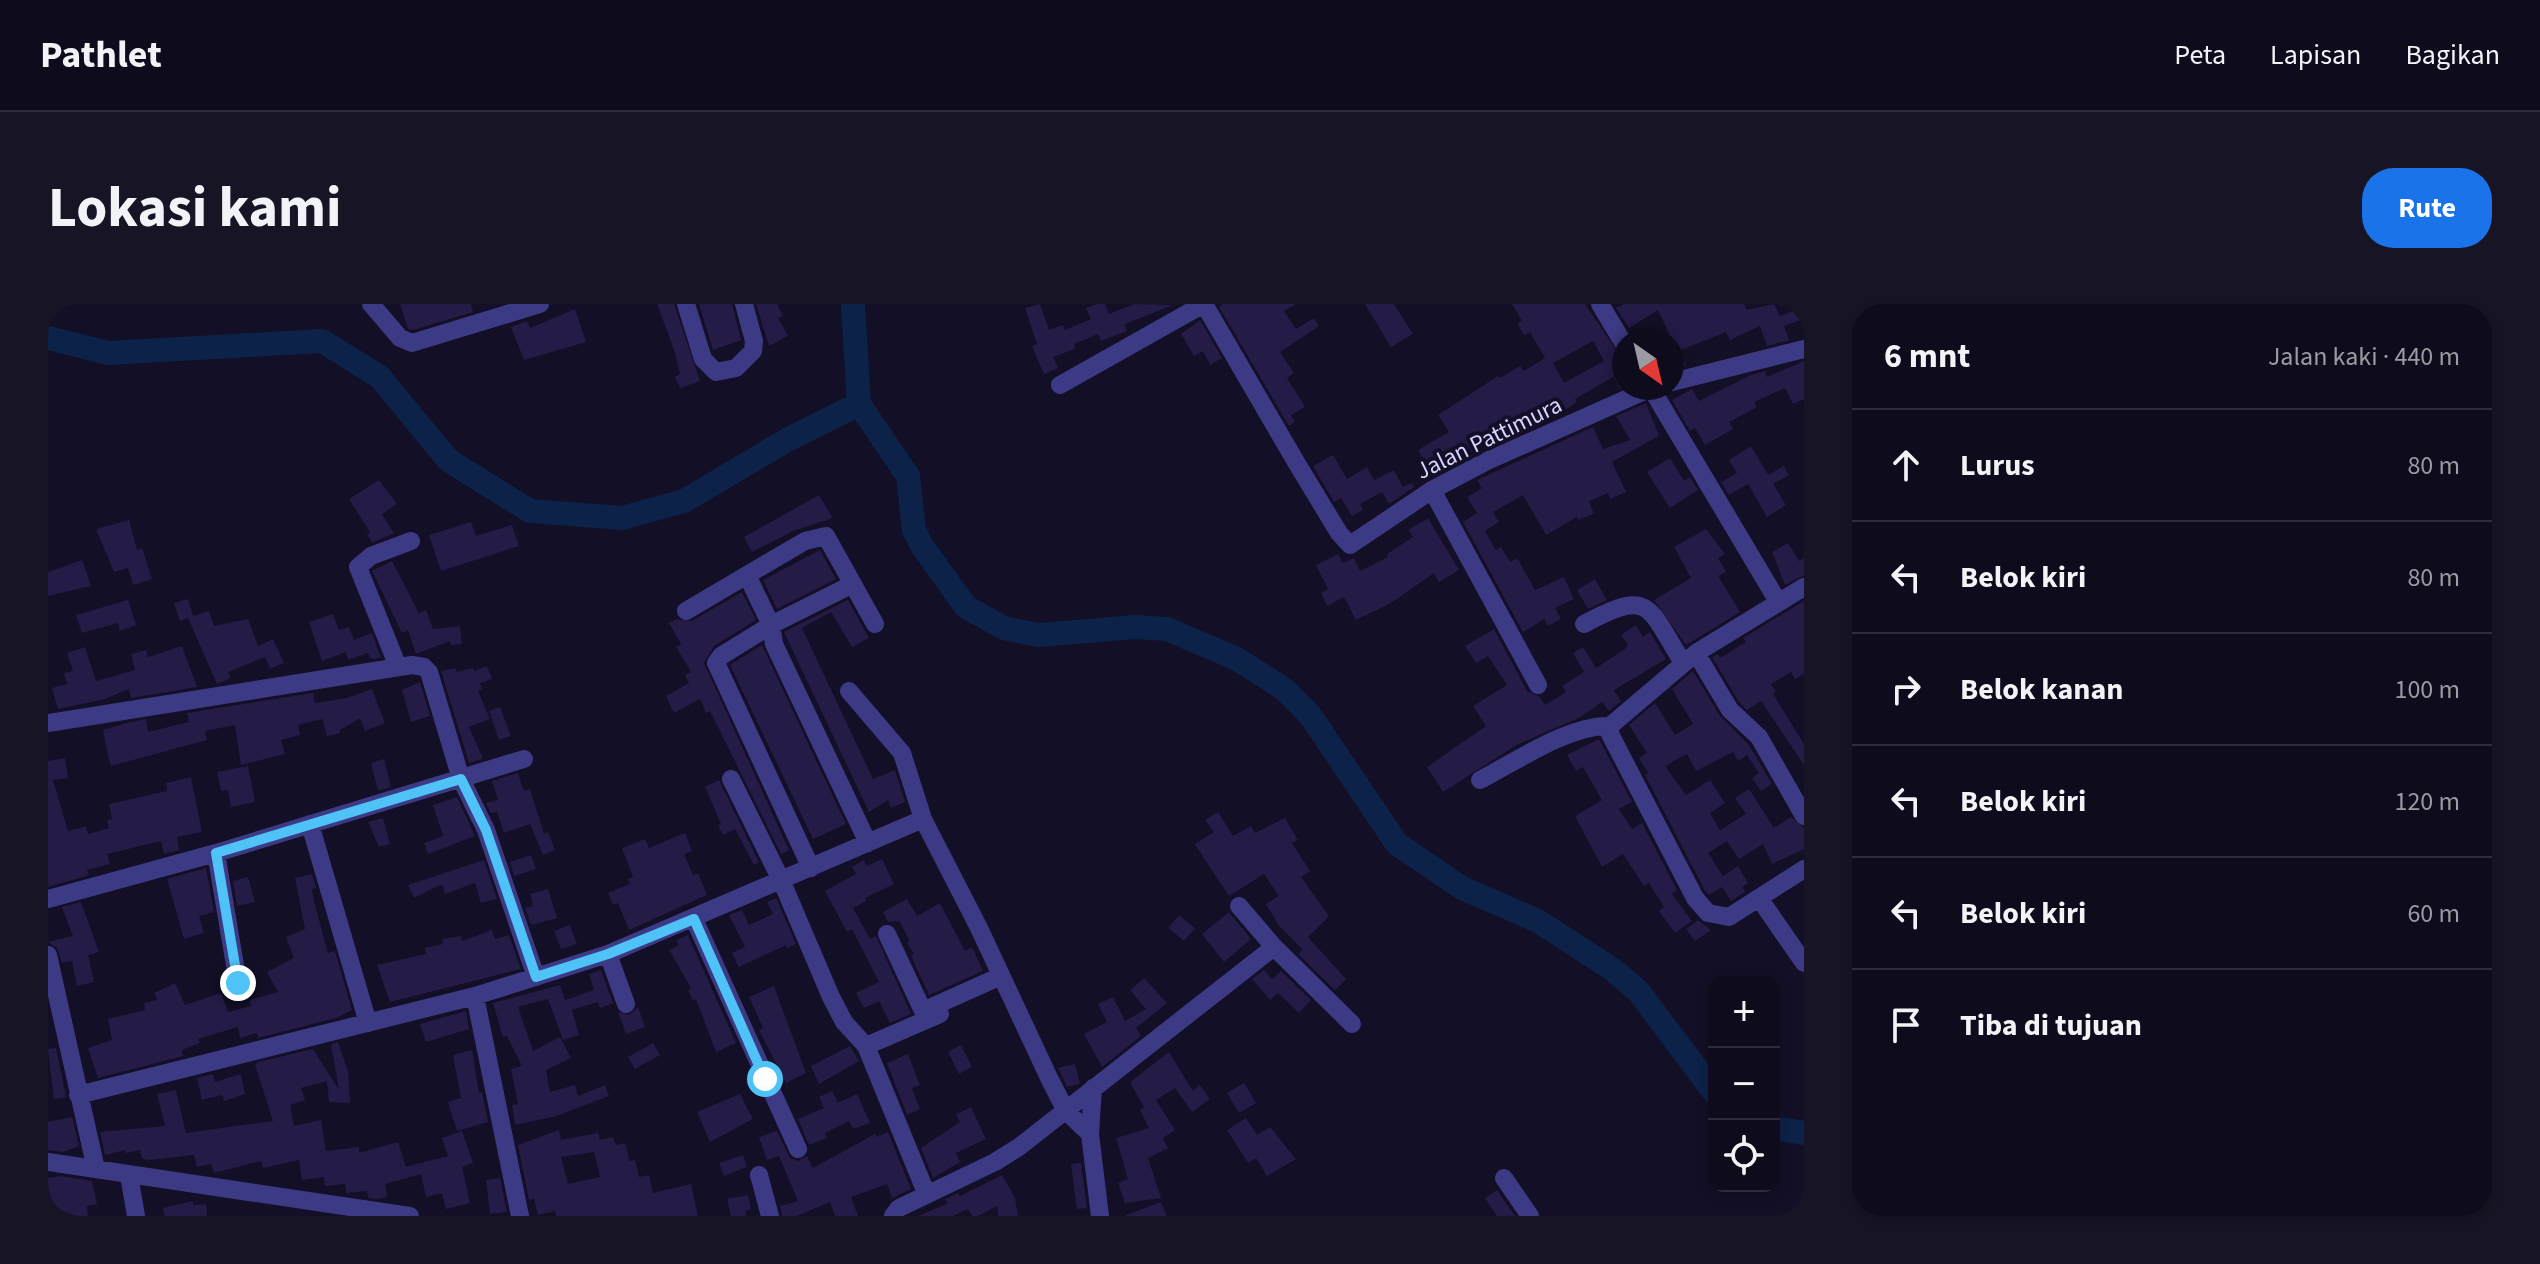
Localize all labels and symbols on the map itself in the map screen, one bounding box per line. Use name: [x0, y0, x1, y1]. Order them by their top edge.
north arrow: [1612, 328, 1684, 400]
street label: Jalan Pattimura: [1410, 388, 1568, 488]
route end: [220, 965, 256, 1001]
route start: [747, 1061, 783, 1097]

